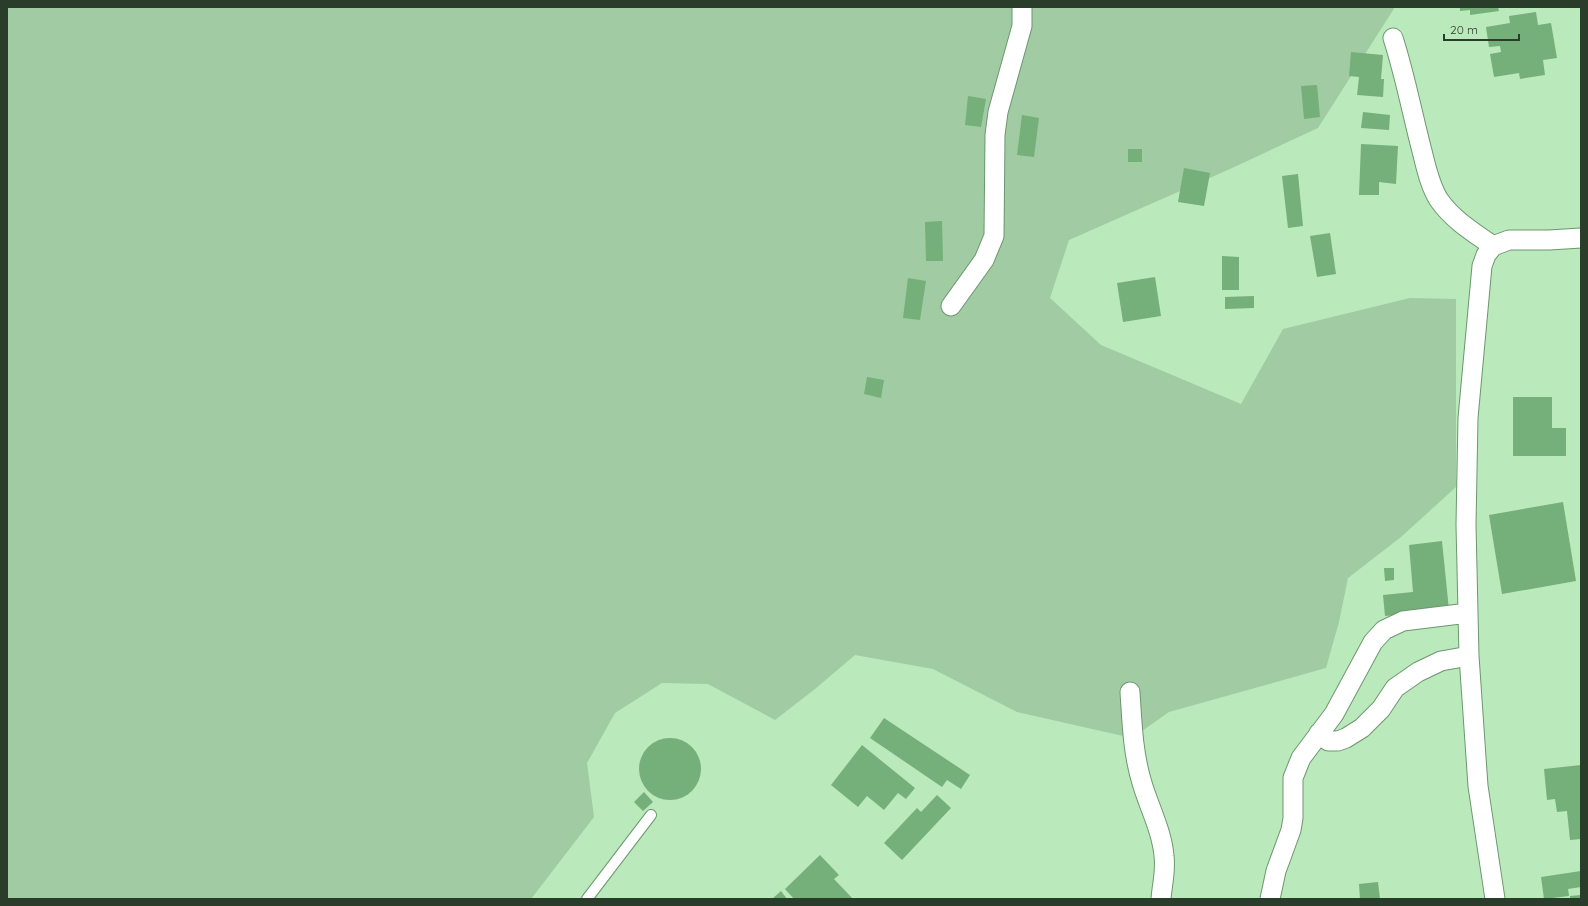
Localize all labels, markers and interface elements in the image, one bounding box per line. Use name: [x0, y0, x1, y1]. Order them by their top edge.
scale bar: [1444, 16, 1519, 42]
text: 20 m: [1450, 22, 1478, 37]

